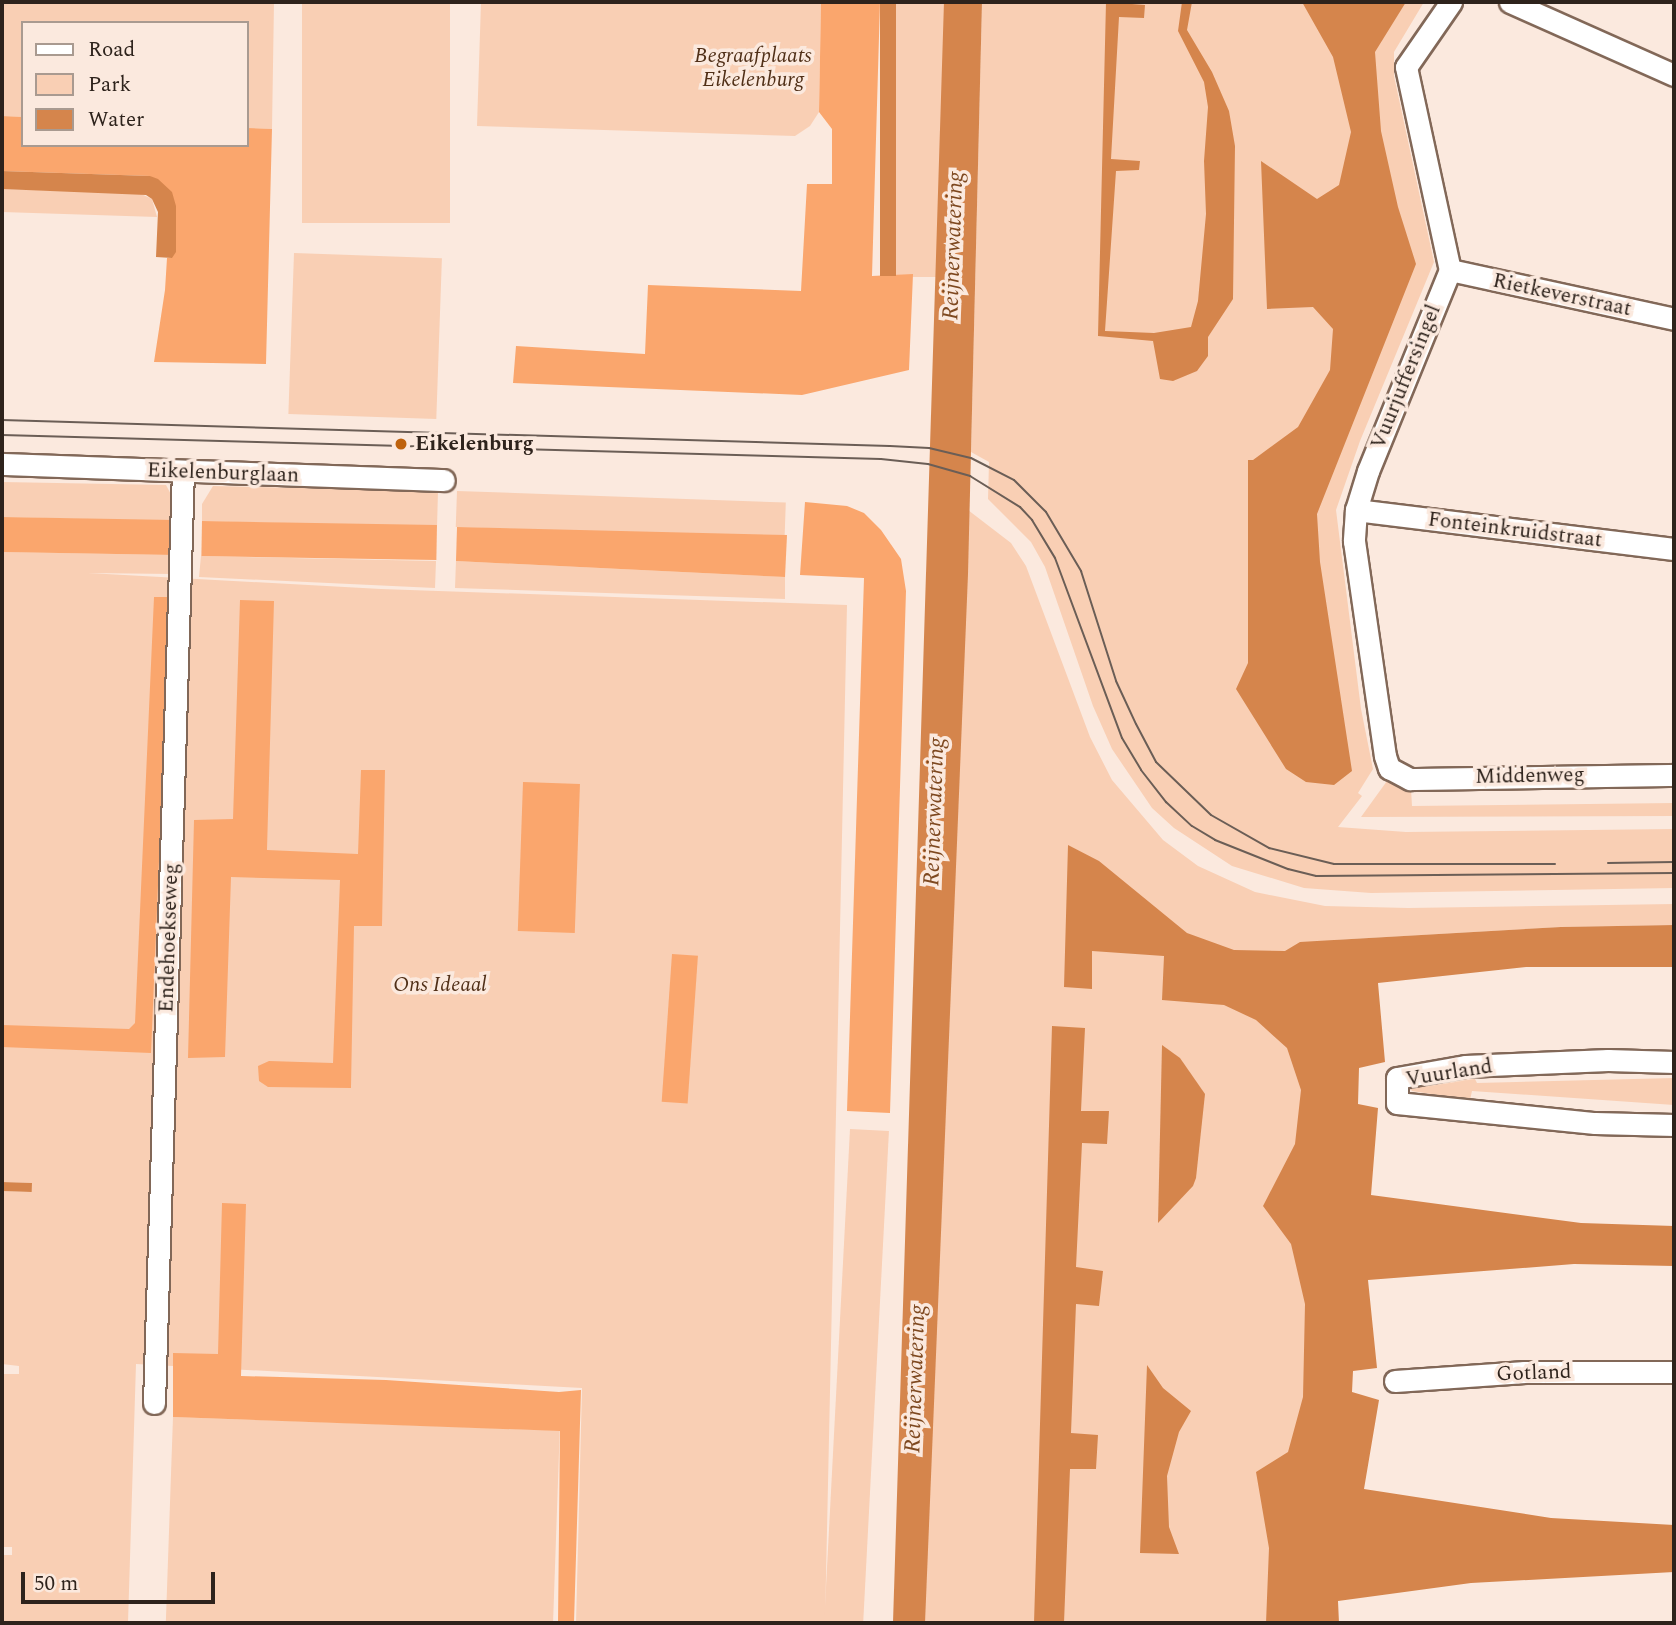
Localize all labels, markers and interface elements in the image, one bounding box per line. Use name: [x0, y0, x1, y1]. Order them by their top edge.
legend: [21, 21, 248, 147]
text: Road: [88, 34, 135, 66]
park label: Begraafplaats Eikelenburg: [694, 43, 812, 93]
text: Park: [88, 69, 131, 101]
text: Water: [88, 104, 144, 136]
water label: Reijnerwatering: [938, 171, 970, 321]
street label: Rietkeverstraat: [1490, 268, 1634, 322]
street label: Vuurjuffersingel: [1366, 301, 1446, 453]
place label: Eikelenburg: [415, 431, 534, 457]
marker: Eikelenburg: [393, 436, 409, 452]
street label: Eikelenburglaan: [147, 458, 299, 488]
street label: Fonteinkruidstraat: [1426, 507, 1604, 553]
water label: Reijnerwatering: [919, 737, 951, 887]
street label: Middenweg: [1475, 762, 1585, 790]
street label: Endehoekseweg: [154, 863, 184, 1013]
park label: Ons Ideaal: [393, 972, 487, 998]
street label: Vuurland: [1404, 1054, 1494, 1092]
water label: Reijnerwatering: [900, 1304, 932, 1454]
street label: Gotland: [1496, 1359, 1572, 1387]
scale bar: [24, 1558, 219, 1602]
text: 50 m: [34, 1568, 78, 1600]

